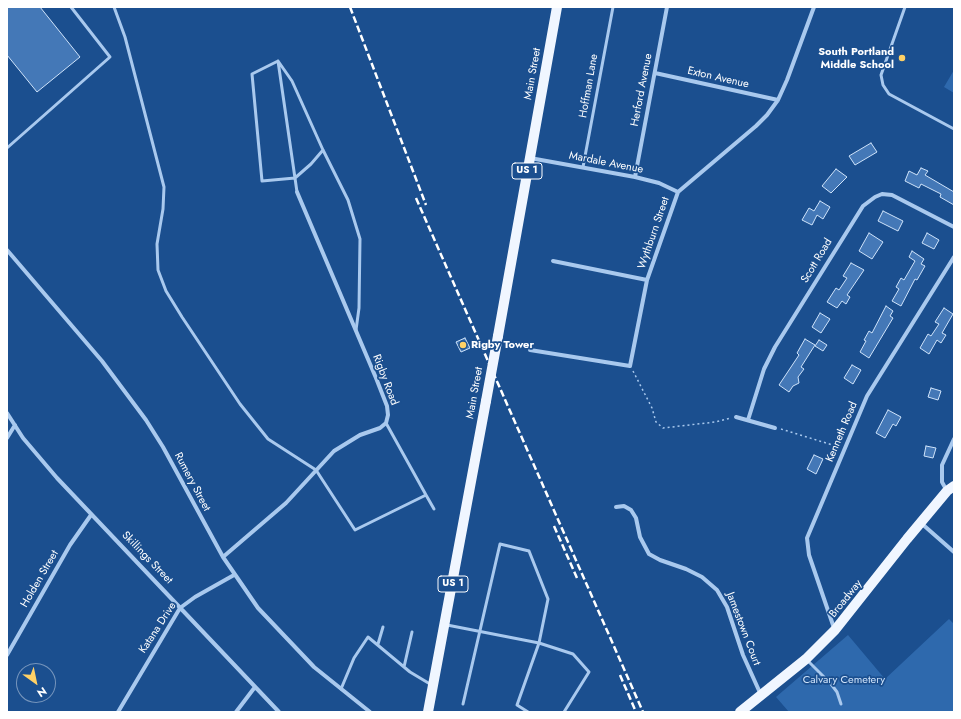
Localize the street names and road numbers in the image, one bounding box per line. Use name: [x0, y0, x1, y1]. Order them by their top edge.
street label: Main Street: [522, 47, 544, 101]
street label: Herford Avenue: [628, 52, 656, 128]
street label: Hoffman Lane: [577, 53, 601, 119]
street label: Exton Avenue: [686, 65, 750, 91]
street label: Mardale Avenue: [568, 149, 644, 177]
road number: US 1: [512, 163, 542, 179]
street label: Wythburn Street: [636, 195, 672, 271]
street label: Scott Road: [799, 236, 835, 286]
street label: Rigby Road: [369, 353, 401, 407]
street label: Main Street: [464, 366, 486, 420]
street label: Kenneth Road: [823, 400, 861, 464]
street label: Rumery Street: [171, 450, 213, 514]
street label: Skillings Street: [119, 529, 175, 587]
street label: Holden Street: [18, 548, 62, 610]
road number: US 1: [438, 576, 468, 592]
street label: Broadway: [827, 577, 865, 621]
street label: Jamestown Court: [723, 591, 763, 667]
street label: Katana Drive: [137, 600, 179, 656]

